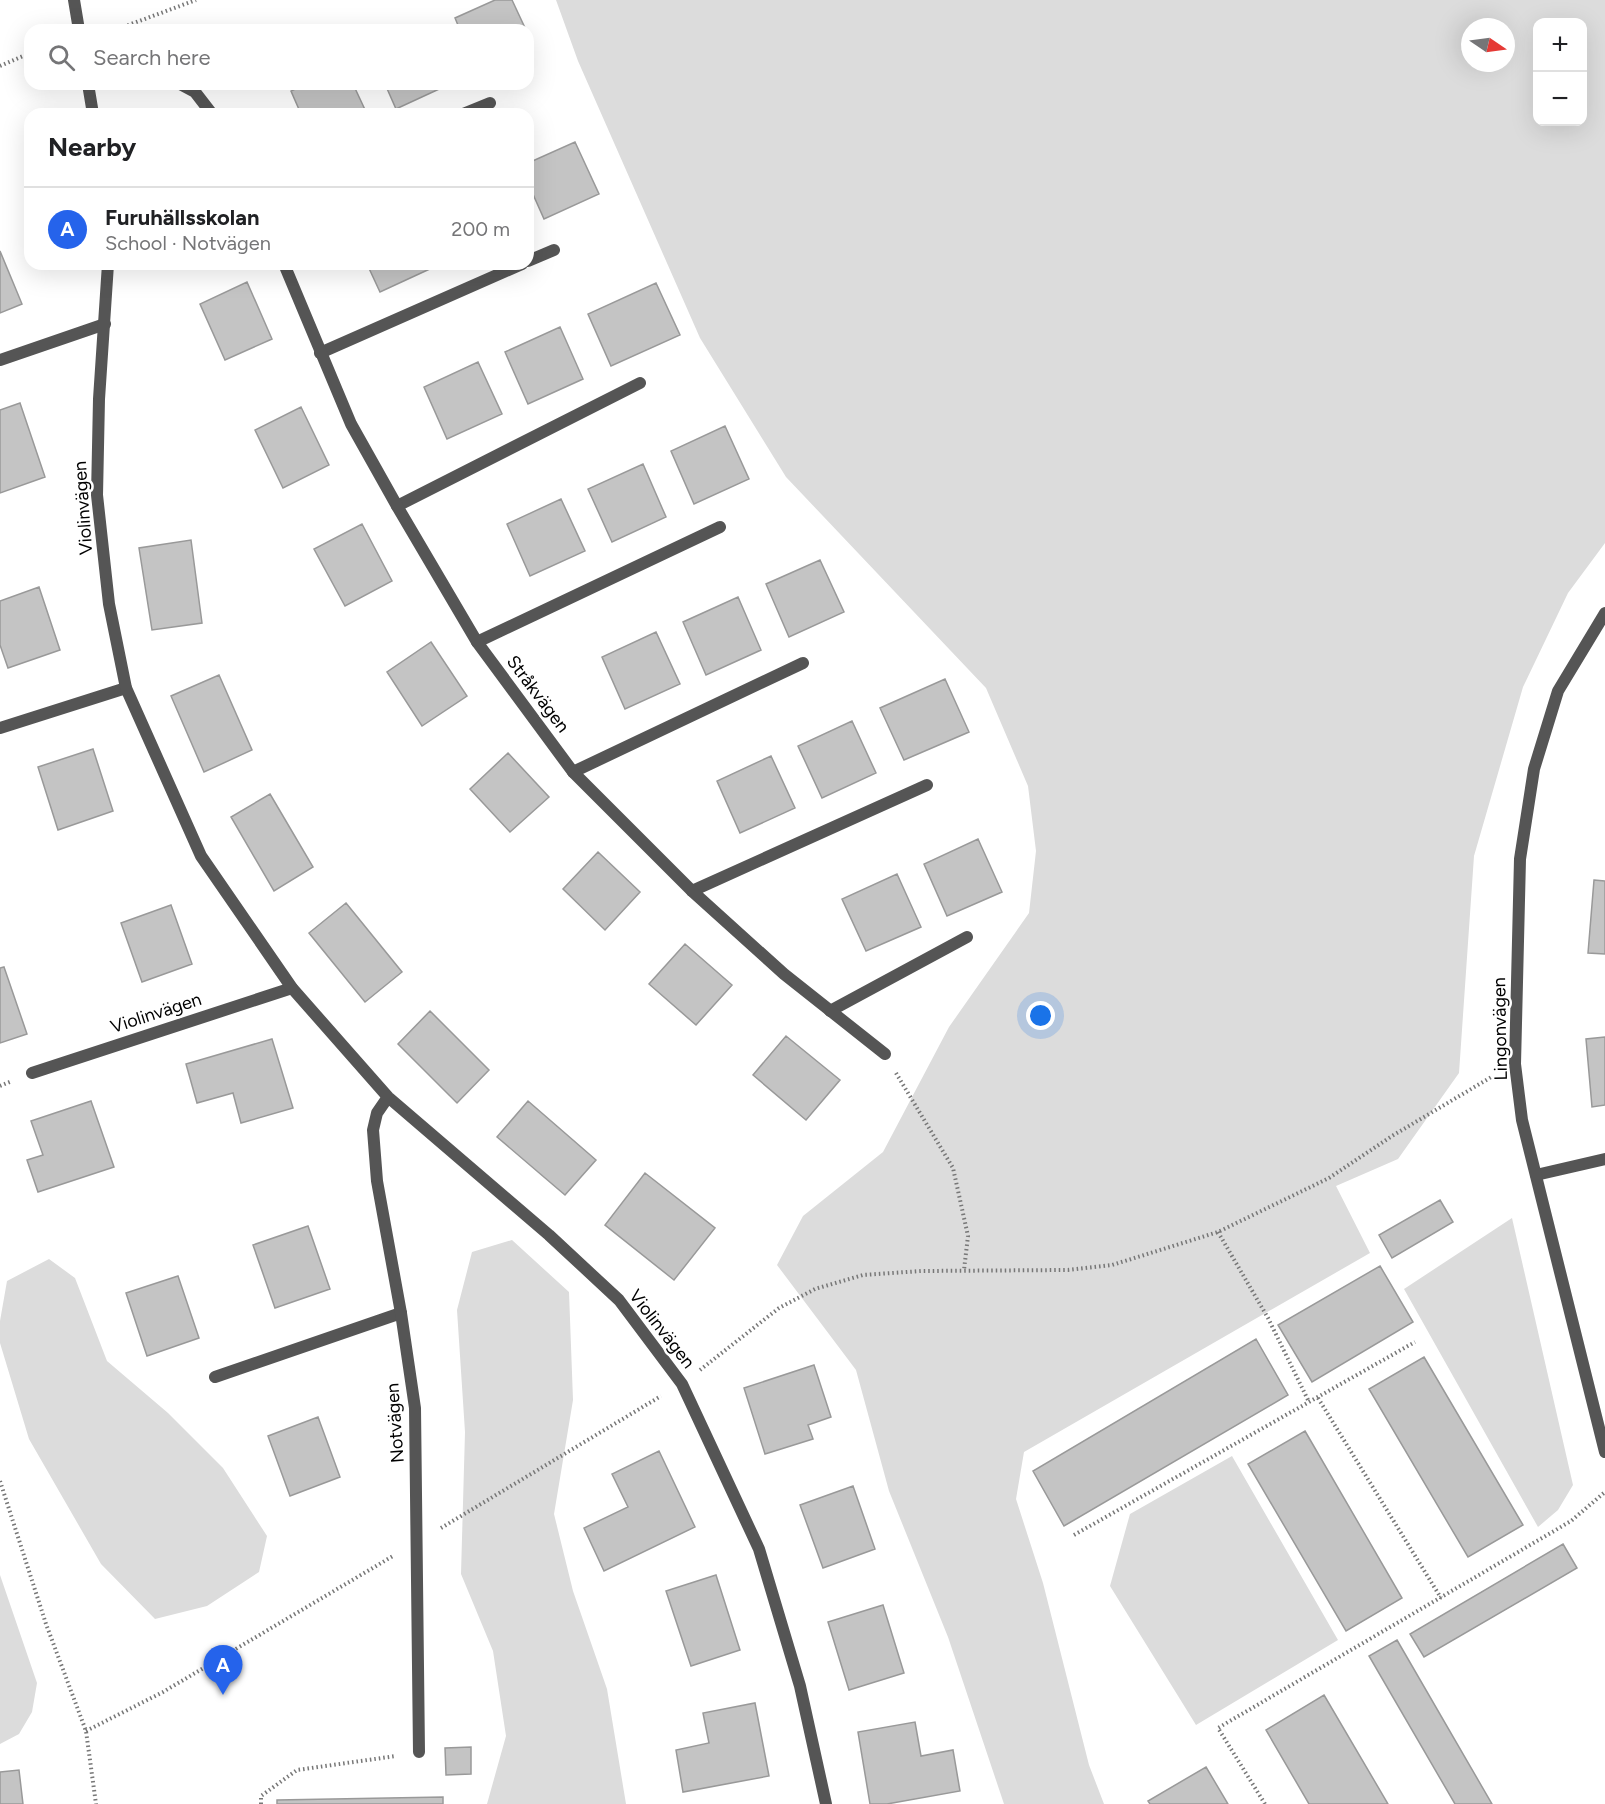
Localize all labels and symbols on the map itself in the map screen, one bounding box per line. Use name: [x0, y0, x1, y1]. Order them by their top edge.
north arrow: [1461, 18, 1515, 72]
street label: Violinvägen: [69, 460, 97, 556]
street label: Stråkvägen: [502, 651, 574, 737]
street label: Lingonvägen: [1488, 977, 1512, 1081]
street label: Violinvägen: [108, 988, 204, 1038]
your location: [1026, 1001, 1055, 1030]
street label: Violinvägen: [624, 1285, 700, 1373]
street label: Notvägen: [381, 1382, 409, 1464]
pin: A: [204, 1646, 242, 1695]

